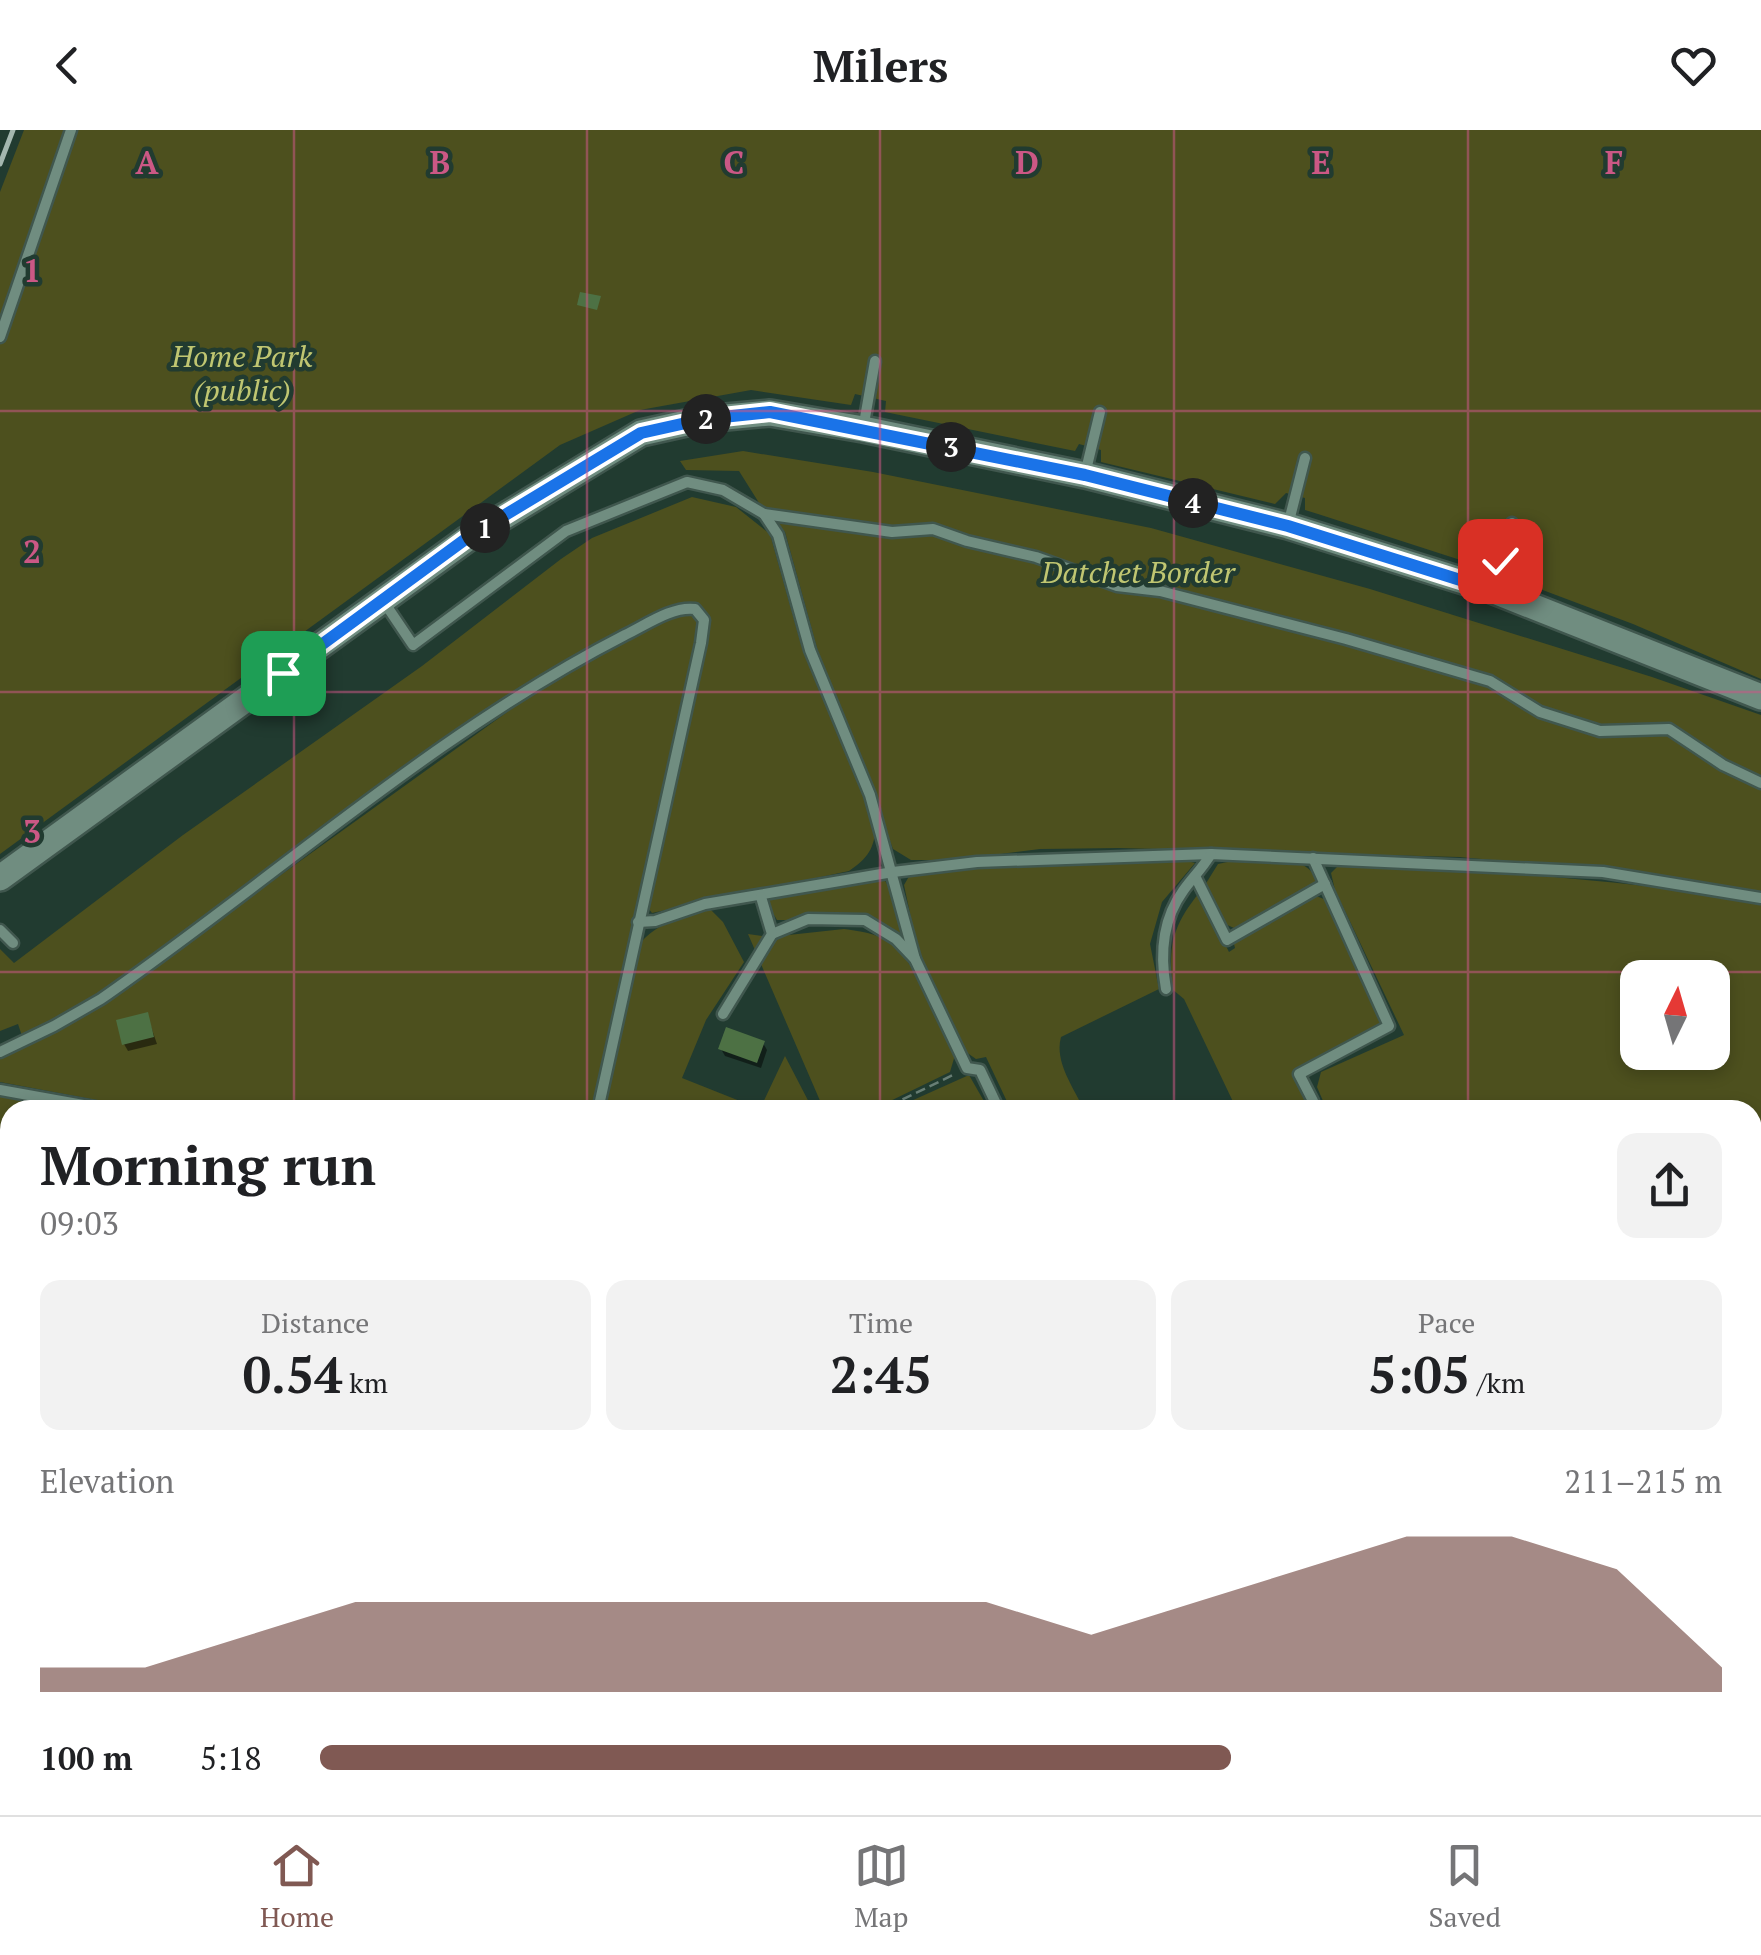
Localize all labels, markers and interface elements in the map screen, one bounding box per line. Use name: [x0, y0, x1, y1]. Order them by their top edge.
text: Milers: [813, 35, 948, 95]
icon: back: [40, 38, 95, 93]
icon: heart: [1666, 38, 1721, 93]
text: A: [135, 141, 159, 183]
text: B: [430, 141, 450, 183]
text: C: [724, 141, 744, 183]
text: D: [1015, 141, 1039, 183]
text: E: [1311, 141, 1331, 183]
text: F: [1605, 141, 1623, 183]
text: 1: [23, 249, 41, 291]
park label: Home Park (public): [171, 336, 313, 410]
pin: 2: [681, 394, 731, 444]
text: 2: [698, 400, 714, 437]
pin: 3: [926, 422, 976, 472]
text: 3: [943, 428, 959, 465]
pin: 4: [1168, 478, 1218, 528]
text: 4: [1185, 484, 1201, 521]
pin: 1: [460, 503, 510, 553]
text: 1: [477, 509, 493, 546]
pin: [1458, 519, 1543, 604]
text: 2: [23, 530, 41, 572]
icon: check: [1473, 534, 1528, 589]
park label: Datchet Border: [1040, 552, 1236, 592]
pin: [241, 631, 326, 716]
icon: arrive: [256, 646, 311, 701]
text: 3: [23, 810, 41, 852]
north arrow: [1620, 960, 1730, 1070]
map controls: [1620, 960, 1730, 1070]
text: Morning run: [40, 1128, 376, 1201]
button: share: [1617, 1133, 1722, 1238]
text: 09:03: [40, 1202, 119, 1244]
text: Distance: [261, 1304, 369, 1341]
text: Time: [849, 1304, 913, 1341]
text: Pace: [1418, 1304, 1475, 1341]
text: 0.54: [243, 1341, 342, 1407]
text: 2:45: [830, 1341, 932, 1407]
text: 5:05: [1368, 1341, 1470, 1407]
text: km: [342, 1364, 388, 1401]
text: /km: [1470, 1364, 1525, 1401]
text: Elevation: [40, 1460, 174, 1502]
text: 211–215 m: [1564, 1460, 1722, 1502]
text: 100 m: [40, 1737, 132, 1779]
text: 5:18: [200, 1737, 262, 1779]
tab: Home: [260, 1838, 334, 1935]
tab: Map: [854, 1838, 909, 1935]
tab: Saved: [1429, 1838, 1501, 1935]

